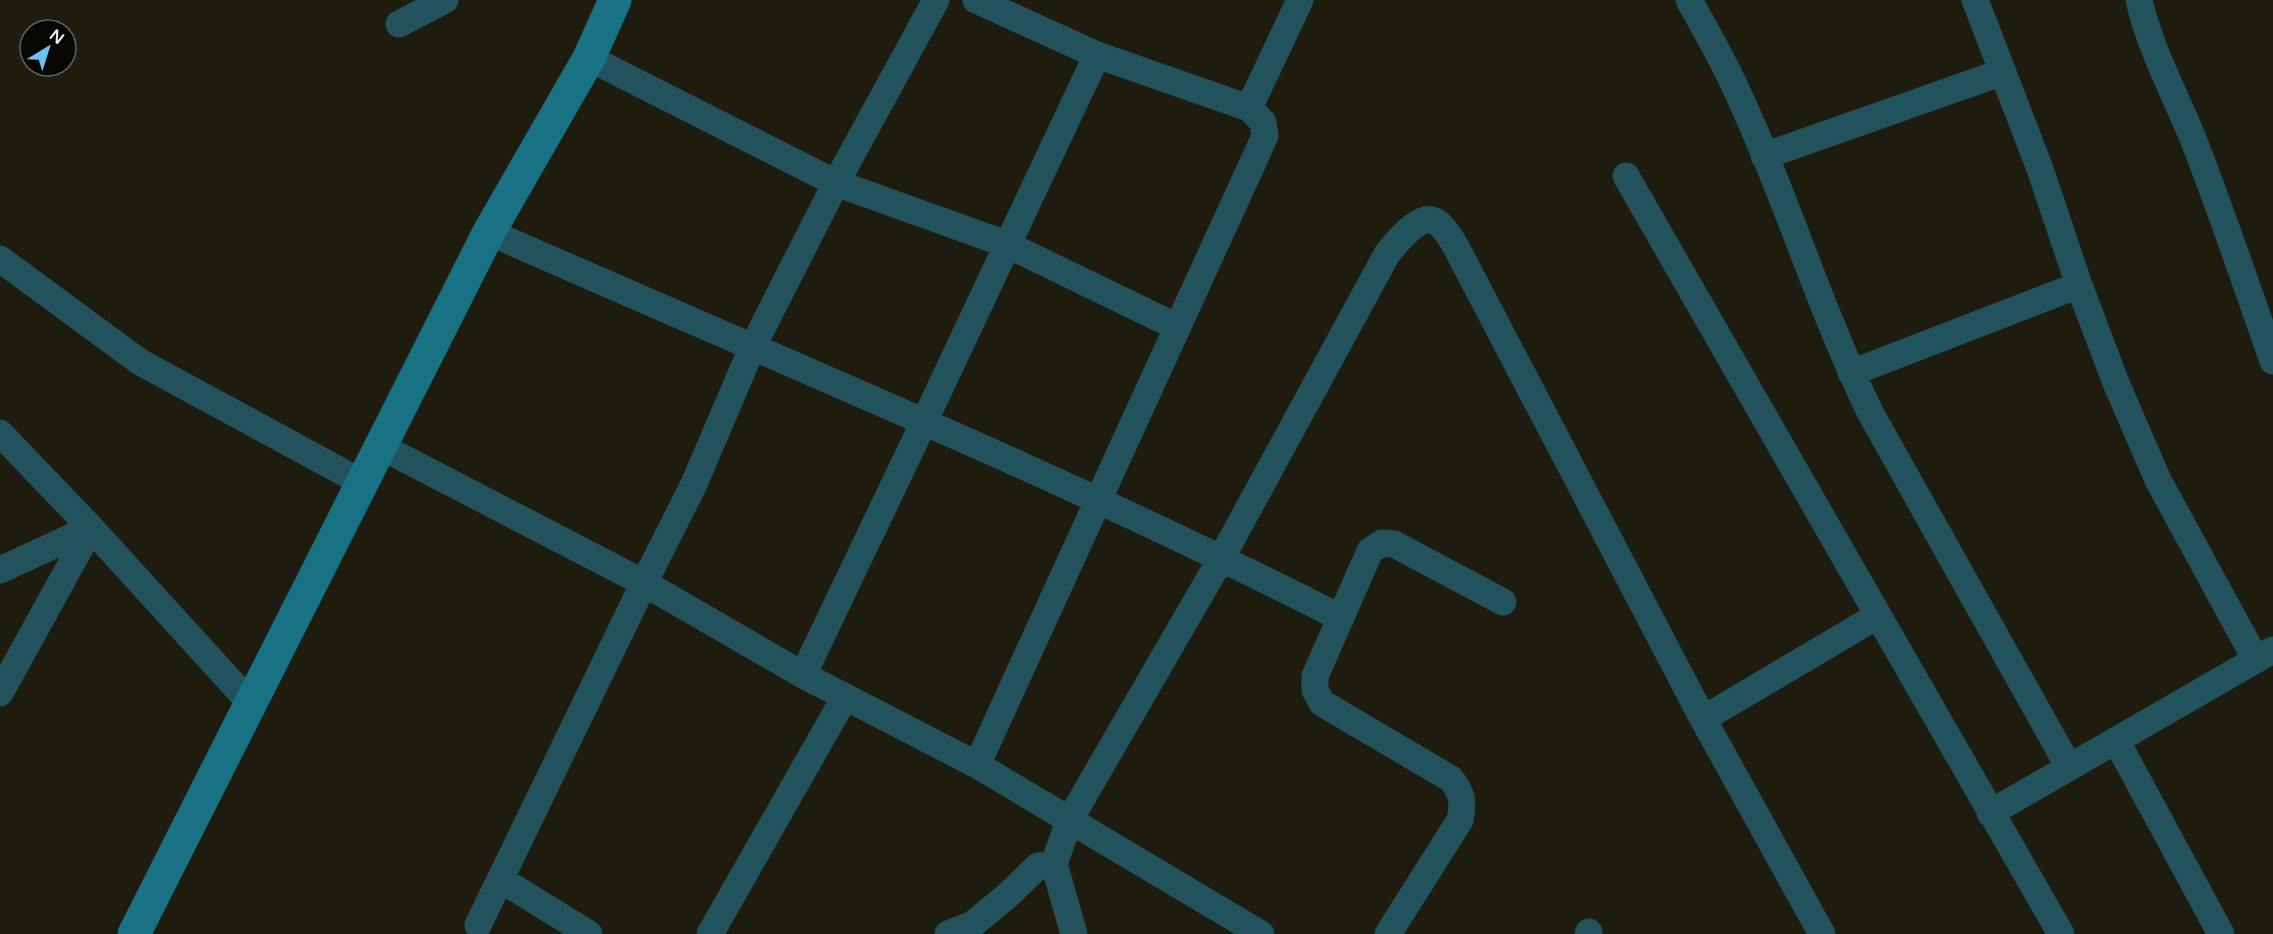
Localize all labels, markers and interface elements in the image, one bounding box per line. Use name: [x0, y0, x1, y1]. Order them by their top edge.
north arrow: [18, 18, 78, 78]
text: N: [45, 25, 68, 49]

